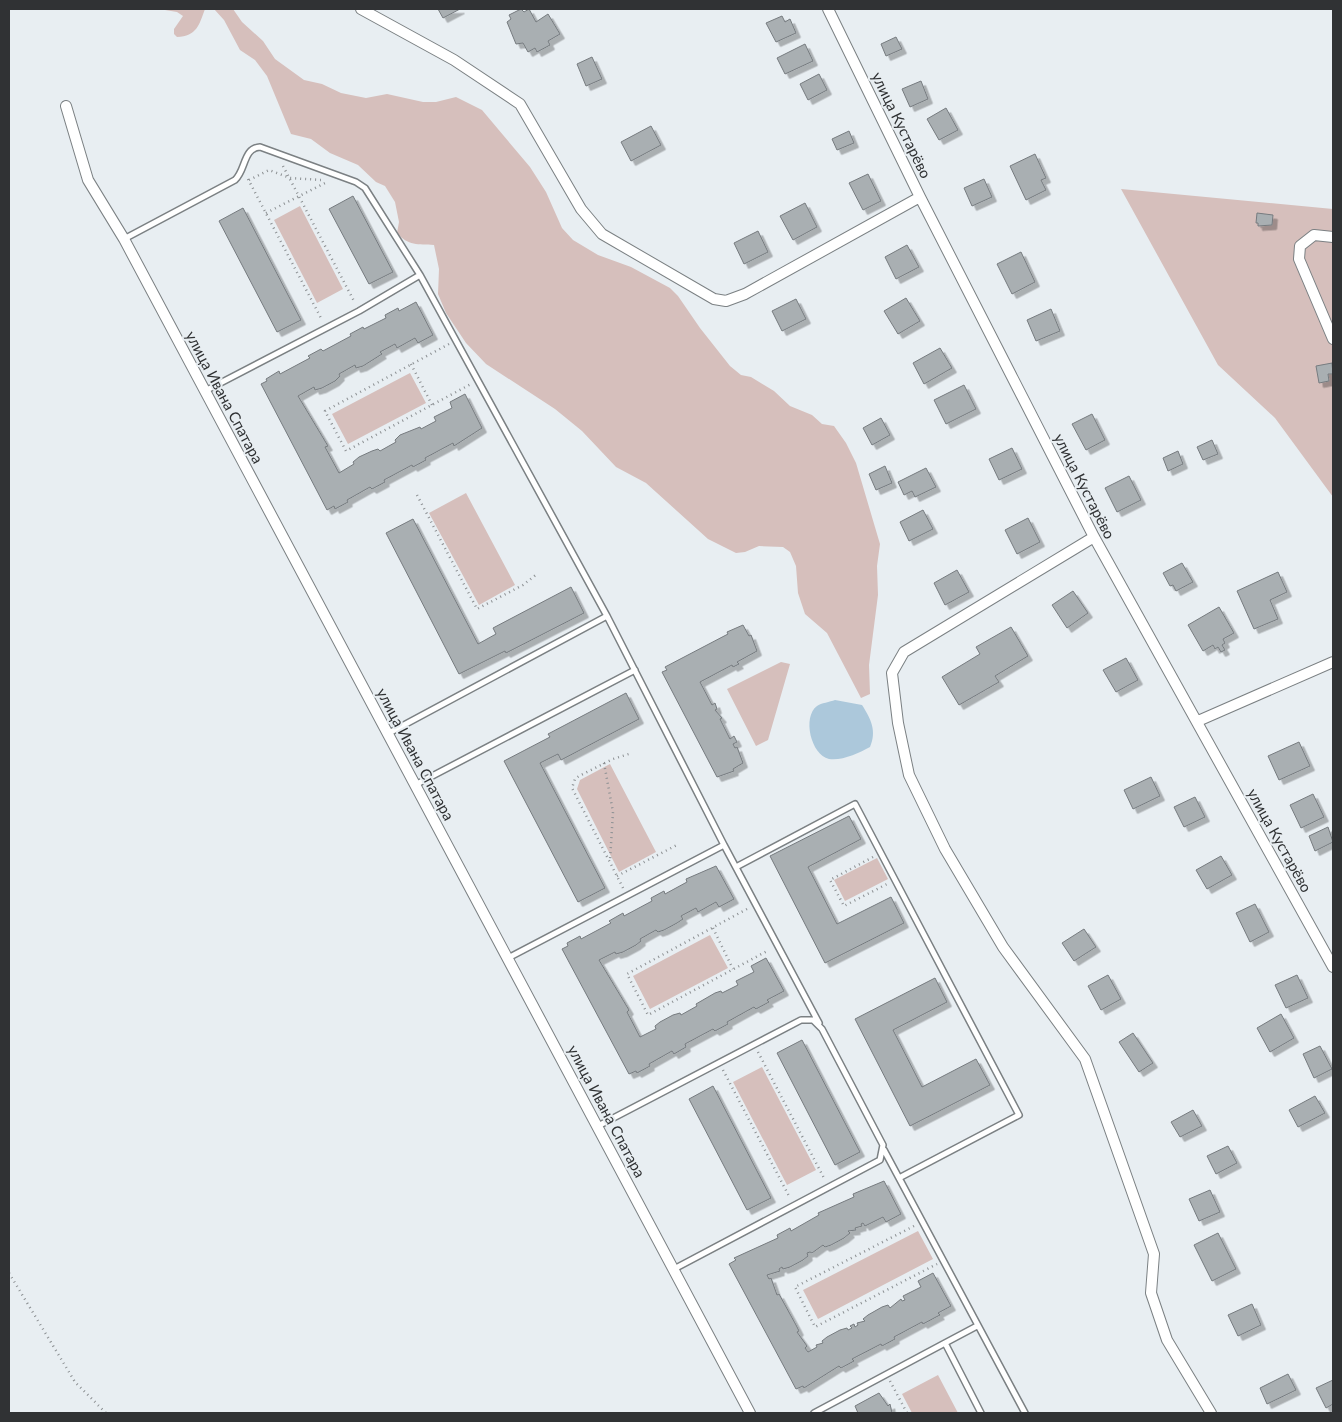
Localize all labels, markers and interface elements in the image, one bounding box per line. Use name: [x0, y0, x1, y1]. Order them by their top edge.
street label: улица Кустарёво: [868, 69, 936, 181]
street label: улица Ивана Спатара: [182, 328, 268, 466]
street label: улица Кустарёво: [1051, 430, 1119, 542]
street label: улица Ивана Спатара: [373, 685, 459, 823]
street label: улица Кустарёво: [1244, 785, 1316, 895]
street label: улица Ивана Спатара: [564, 1042, 650, 1180]

